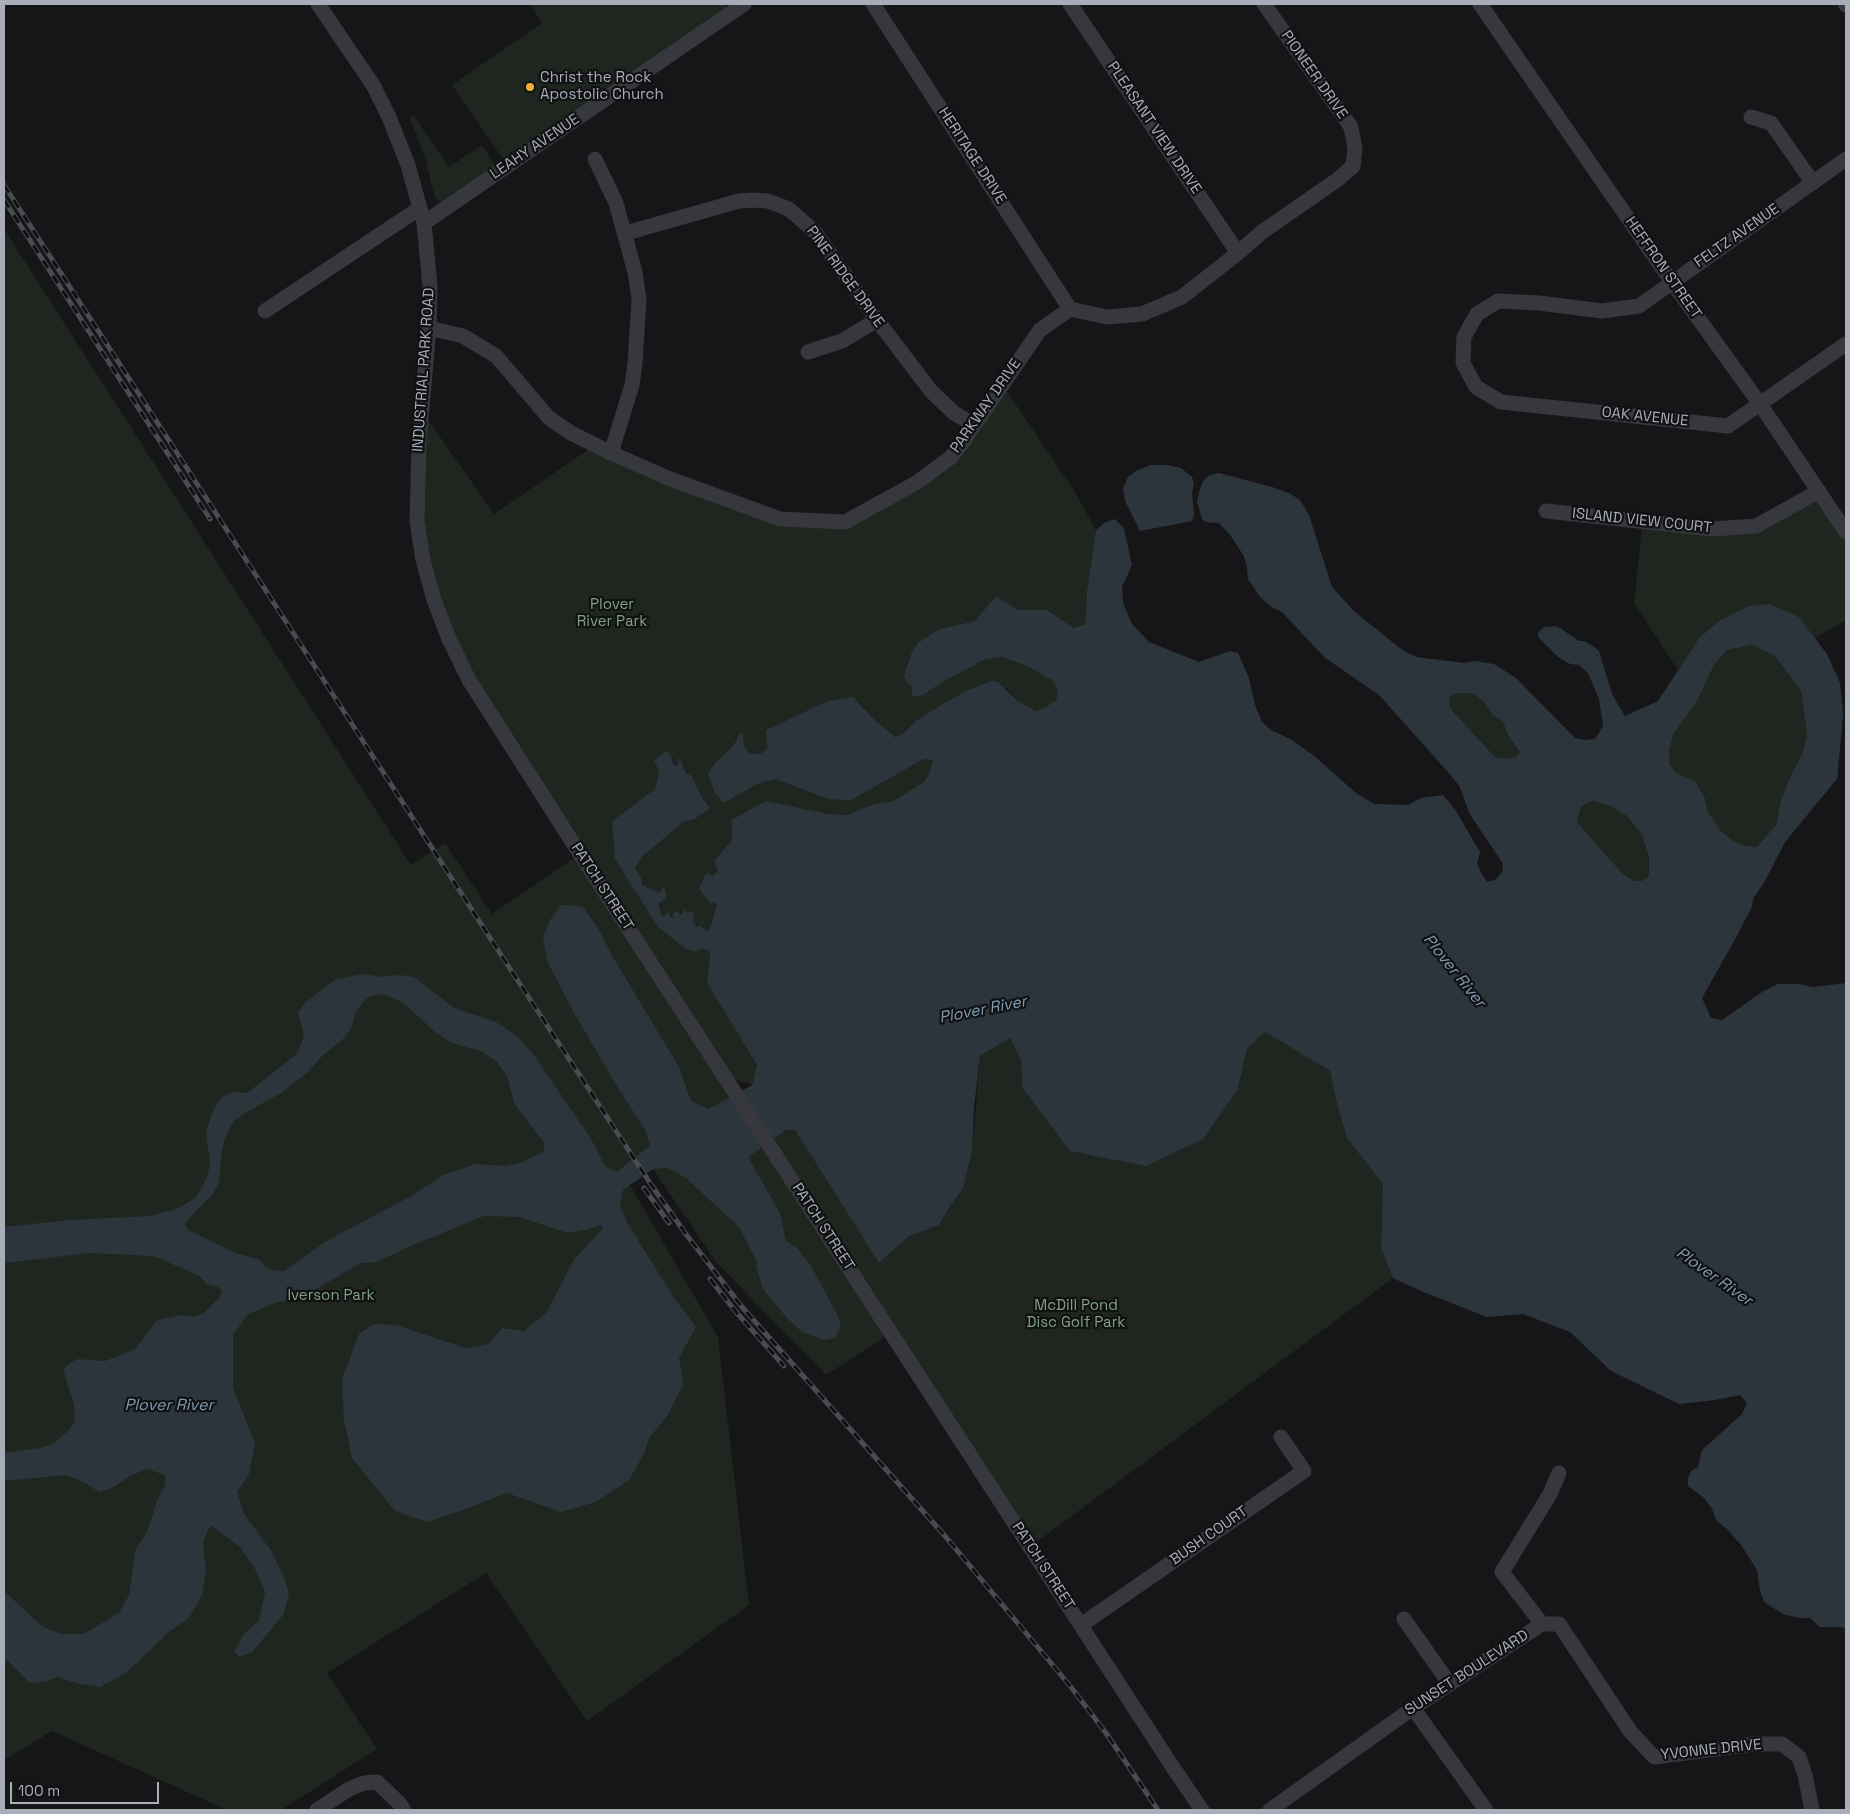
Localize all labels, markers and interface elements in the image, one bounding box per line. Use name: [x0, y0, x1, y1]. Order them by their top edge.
street label: PIONEER DRIVE: [1277, 27, 1351, 123]
street label: PLEASANT VIEW DRIVE: [1103, 59, 1205, 197]
place label: Christ the Rock Apostolic Church: [540, 69, 664, 104]
marker: Christ the Rock Apostolic Church: [524, 81, 536, 93]
street label: HERITAGE DRIVE: [934, 104, 1010, 208]
street label: LEAHY AVENUE: [487, 111, 583, 183]
street label: FELTZ AVENUE: [1691, 200, 1783, 272]
street label: HEFFRON STREET: [1621, 213, 1705, 323]
street label: PINE RIDGE DRIVE: [802, 223, 888, 331]
street label: INDUSTRIAL PARK ROAD: [409, 287, 439, 453]
street label: PARKWAY DRIVE: [947, 355, 1025, 457]
street label: OAK AVENUE: [1601, 403, 1689, 431]
street label: ISLAND VIEW COURT: [1571, 505, 1713, 537]
park label: Plover River Park: [577, 596, 647, 631]
street label: PATCH STREET: [567, 840, 637, 934]
water label: Plover River: [1419, 930, 1489, 1012]
water label: Plover River: [938, 992, 1028, 1028]
street label: PATCH STREET: [788, 1180, 858, 1274]
water label: Plover River: [1672, 1244, 1756, 1310]
park label: Iverson Park: [287, 1287, 375, 1305]
park label: McDill Pond Disc Golf Park: [1027, 1297, 1125, 1332]
water label: Plover River: [125, 1396, 213, 1416]
street label: BUSH COURT: [1167, 1503, 1251, 1569]
street label: PATCH STREET: [1008, 1519, 1078, 1613]
street label: SUNSET BOULEVARD: [1402, 1626, 1532, 1720]
street label: YVONNE DRIVE: [1660, 1736, 1762, 1764]
scale bar: [12, 1772, 161, 1804]
text: 100 m: [18, 1781, 60, 1800]

